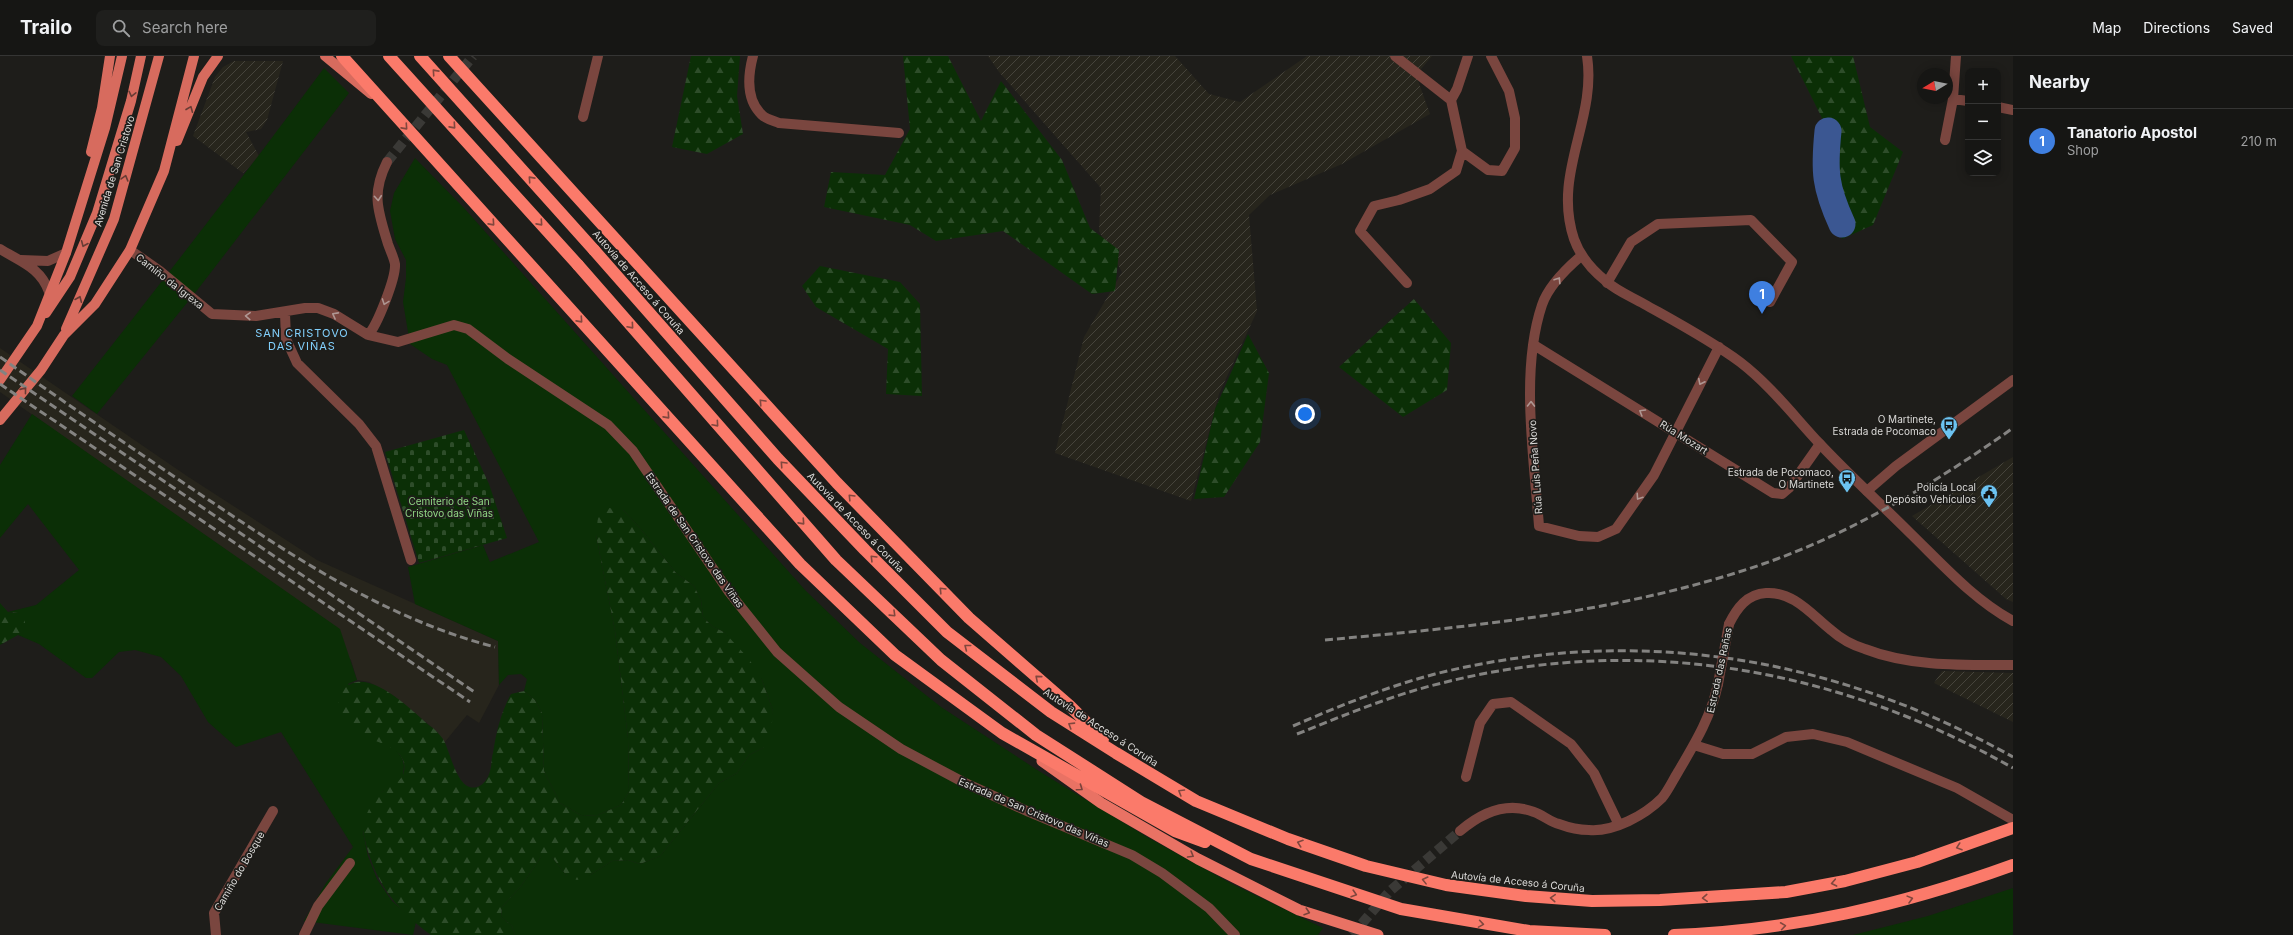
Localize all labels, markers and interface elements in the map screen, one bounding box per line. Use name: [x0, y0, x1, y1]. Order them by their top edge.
search box: [96, 10, 376, 46]
text: Trailo: [20, 16, 72, 39]
icon: search: [110, 17, 132, 39]
text: Search here: [142, 18, 228, 37]
text: Map: [2092, 19, 2121, 36]
text: Directions: [2143, 19, 2210, 36]
text: Saved: [2232, 19, 2273, 36]
north arrow: [1917, 68, 1953, 104]
map controls: [1965, 68, 2001, 176]
button: +: [1965, 68, 2001, 104]
one-way arrow: [432, 69, 439, 77]
text: Nearby: [2029, 72, 2090, 92]
one-way arrow: [129, 91, 137, 97]
button: −: [1965, 104, 2001, 140]
one-way arrow: [185, 105, 193, 113]
street label: Avenida de San Cristovo: [91, 114, 137, 228]
one-way arrow: [400, 122, 408, 130]
one-way arrow: [448, 122, 455, 129]
text: Tanatorio Apostol: [2067, 123, 2197, 142]
text: 1: [2039, 133, 2045, 149]
text: 210 m: [2241, 133, 2277, 149]
button: layers: [1965, 140, 2001, 176]
text: Shop: [2067, 142, 2099, 158]
one-way arrow: [120, 175, 129, 182]
one-way arrow: [528, 176, 536, 184]
one-way arrow: [373, 195, 382, 201]
one-way arrow: [535, 218, 543, 226]
one-way arrow: [488, 219, 495, 226]
street label: Autovía de Acceso á Coruña: [590, 227, 688, 337]
one-way arrow: [81, 240, 89, 248]
street label: Camiño da Igrexa: [134, 251, 206, 311]
one-way arrow: [1553, 277, 1561, 284]
pin: 1: [1749, 281, 1775, 314]
one-way arrow: [75, 296, 83, 303]
one-way arrow: [381, 298, 389, 305]
one-way arrow: [245, 312, 251, 320]
one-way arrow: [332, 312, 339, 320]
one-way arrow: [575, 315, 582, 322]
one-way arrow: [626, 321, 633, 329]
district label: SAN CRISTOVO DAS VIÑAS: [255, 326, 349, 353]
one-way arrow: [1698, 378, 1706, 385]
one-way arrow: [20, 387, 27, 394]
one-way arrow: [760, 399, 767, 407]
one-way arrow: [1527, 401, 1535, 407]
your location: [1295, 404, 1315, 424]
one-way arrow: [1639, 409, 1646, 416]
one-way arrow: [662, 411, 670, 419]
place label: O Martinete, Estrada de Pocomaco: [1833, 413, 1936, 437]
bus stop icon: O Martinete, Estrada de Pocomaco: [1939, 415, 1959, 440]
street label: Rúa Mozart: [1658, 418, 1711, 457]
one-way arrow: [711, 420, 718, 427]
street label: Rúa Luis Peña Novo: [1526, 420, 1544, 514]
one-way arrow: [781, 461, 788, 469]
place label: Estrada de Pocomaco, O Martinete: [1728, 466, 1834, 490]
bus stop icon: Estrada de Pocomaco, O Martinete: [1837, 468, 1857, 493]
street label: Estrada de San Cristovo das Viñas: [644, 470, 746, 610]
street label: Autovía de Acceso á Coruña: [805, 470, 907, 574]
place label: Policía Local Depósito Vehículos: [1885, 481, 1976, 505]
public building icon: Policía Local Depósito Vehículos: [1979, 483, 1999, 508]
one-way arrow: [1637, 492, 1644, 499]
one-way arrow: [848, 494, 856, 502]
park label: Cemiterio de San Cristovo das Viñas: [405, 495, 493, 519]
one-way arrow: [797, 517, 805, 525]
one-way arrow: [870, 555, 878, 563]
one-way arrow: [939, 587, 947, 595]
one-way arrow: [888, 610, 896, 617]
street label: Estrada das Rañas: [1704, 626, 1734, 714]
one-way arrow: [965, 645, 972, 652]
one-way arrow: [1035, 675, 1043, 682]
street label: Autovía de Acceso á Coruña: [1041, 685, 1161, 769]
one-way arrow: [1068, 722, 1075, 730]
street label: Estrada de San Cristovo das Viñas: [957, 775, 1111, 849]
one-way arrow: [1075, 783, 1082, 790]
one-way arrow: [1178, 789, 1185, 797]
street label: Camiño do Bosque: [211, 829, 267, 913]
one-way arrow: [1297, 839, 1304, 848]
one-way arrow: [1956, 843, 1963, 851]
one-way arrow: [1187, 850, 1194, 857]
street label: Autovía de Acceso á Coruña: [1451, 868, 1585, 894]
one-way arrow: [1421, 876, 1428, 885]
one-way arrow: [1831, 878, 1837, 886]
one-way arrow: [1351, 889, 1358, 898]
one-way arrow: [1550, 893, 1556, 902]
one-way arrow: [1702, 893, 1708, 902]
one-way arrow: [1906, 895, 1913, 904]
one-way arrow: [1304, 908, 1311, 916]
one-way arrow: [1478, 919, 1484, 927]
one-way arrow: [1780, 922, 1786, 931]

